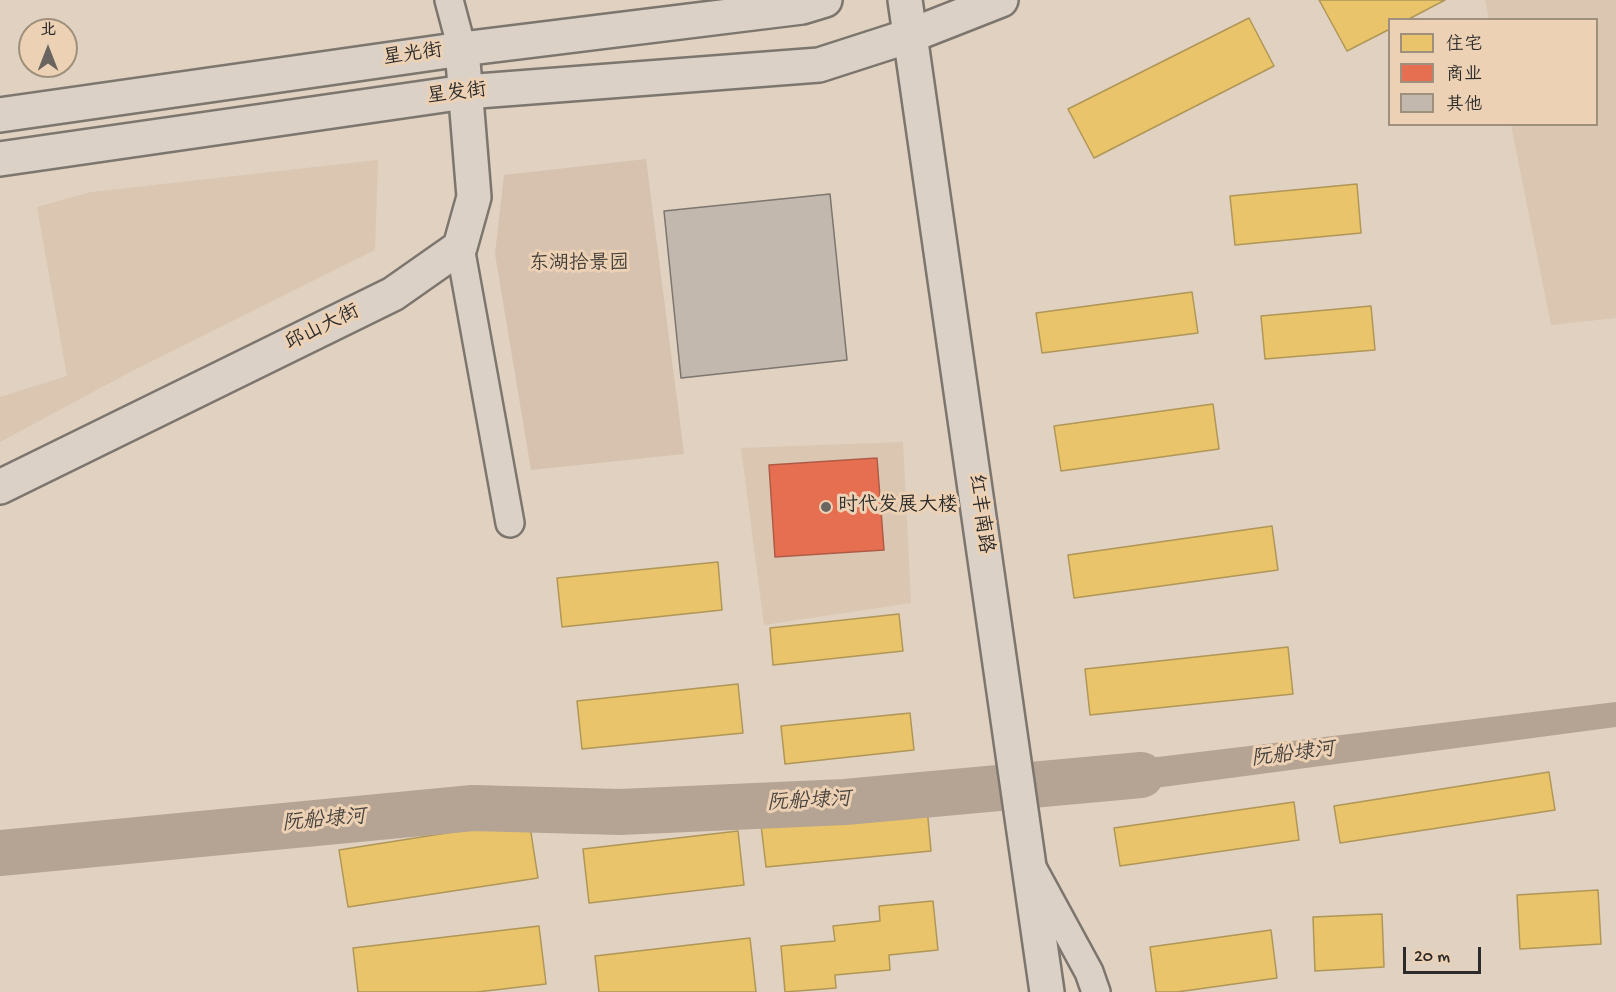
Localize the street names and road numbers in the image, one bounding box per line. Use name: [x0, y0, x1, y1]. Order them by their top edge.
street label: 星光街: [382, 40, 444, 72]
street label: 星发街: [426, 79, 488, 111]
street label: 邱山大街: [282, 301, 364, 357]
street label: 红丰南路: [962, 473, 996, 555]

